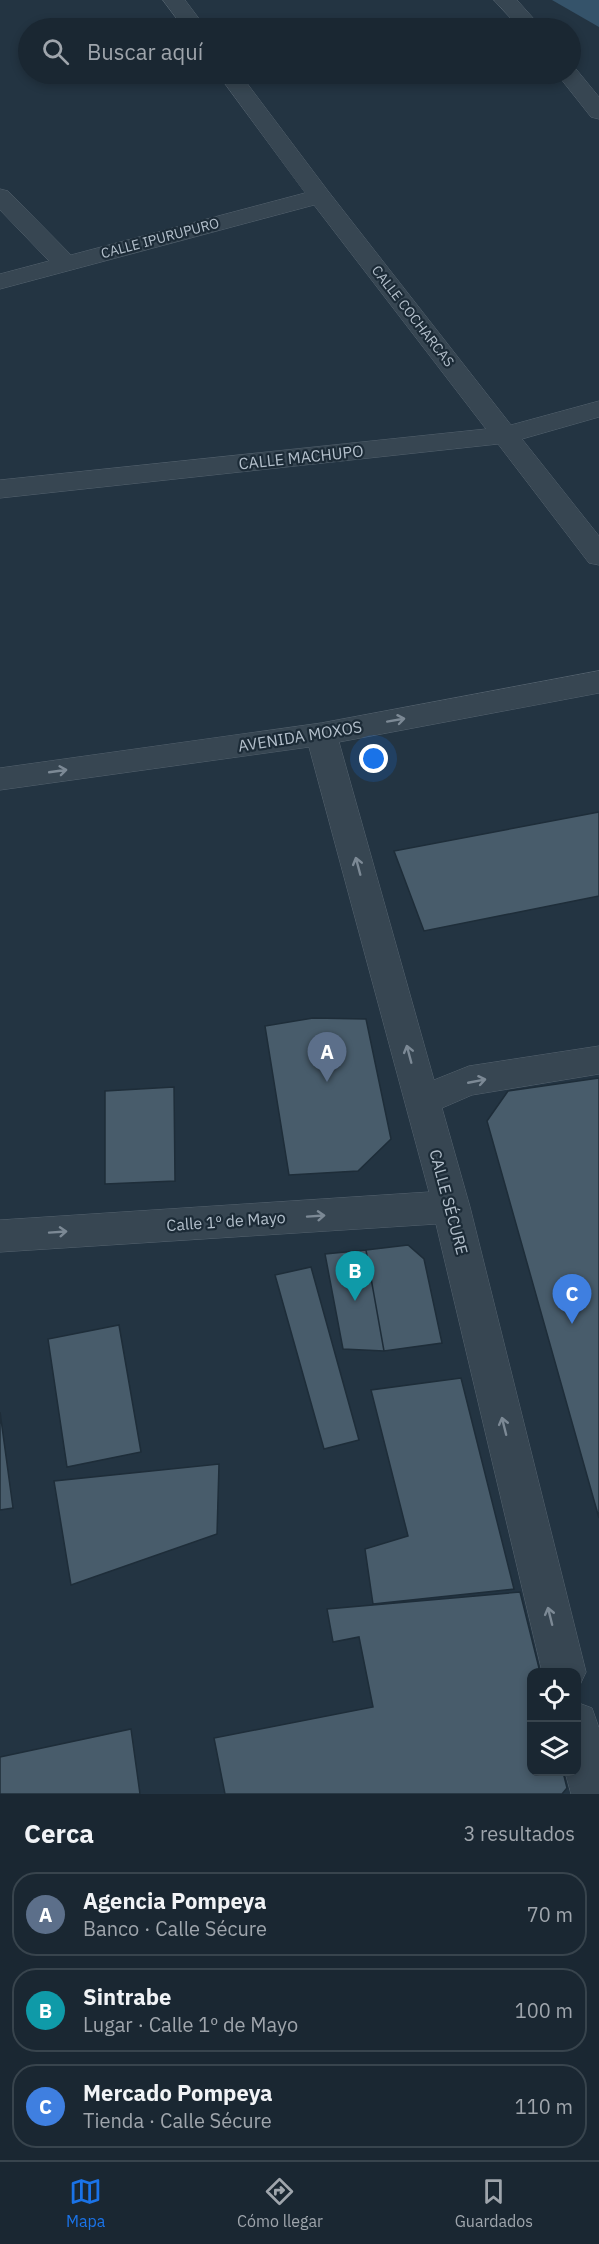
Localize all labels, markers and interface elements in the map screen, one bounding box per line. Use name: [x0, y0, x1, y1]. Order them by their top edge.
search box: [18, 18, 581, 84]
icon: search: [39, 35, 72, 68]
text: Buscar aquí: [87, 37, 203, 66]
street label: CALLE IPURUPURO: [99, 214, 221, 262]
street label: CALLE COCHARCAS: [368, 262, 458, 370]
street label: CALLE MACHUPO: [238, 440, 364, 474]
one-way arrow: [386, 714, 405, 725]
street label: AVENIDA MOXOS: [237, 716, 363, 756]
your location: [359, 744, 388, 773]
one-way arrow: [48, 765, 67, 776]
one-way arrow: [351, 857, 363, 876]
pin: A: [308, 1032, 346, 1082]
one-way arrow: [403, 1045, 415, 1064]
one-way arrow: [467, 1075, 486, 1086]
street label: CALLE SÉCURE: [425, 1147, 474, 1257]
street label: Calle 1º de Mayo: [166, 1207, 286, 1235]
one-way arrow: [305, 1210, 325, 1221]
one-way arrow: [48, 1226, 68, 1237]
pin: B: [336, 1252, 374, 1301]
pin: C: [552, 1274, 592, 1324]
one-way arrow: [498, 1417, 510, 1436]
one-way arrow: [544, 1606, 556, 1625]
map controls: [527, 1668, 581, 1776]
button: locate: [527, 1668, 581, 1722]
button: layers: [527, 1722, 581, 1776]
text: Cerca: [24, 1816, 94, 1850]
text: 3 resultados: [463, 1820, 575, 1847]
text: Agencia Pompeya: [83, 1886, 267, 1915]
text: A: [39, 1901, 52, 1928]
text: 70 m: [527, 1901, 573, 1928]
text: Banco · Calle Sécure: [83, 1915, 267, 1942]
text: Sintrabe: [83, 1982, 171, 2011]
text: B: [39, 1997, 52, 2024]
text: 100 m: [515, 1997, 573, 2024]
text: Lugar · Calle 1º de Mayo: [83, 2011, 298, 2038]
text: Mercado Pompeya: [83, 2078, 273, 2107]
text: C: [39, 2093, 52, 2120]
text: 110 m: [515, 2093, 573, 2120]
text: Tienda · Calle Sécure: [83, 2107, 272, 2134]
tab: Mapa: [66, 2175, 105, 2231]
tab: Cómo llegar: [237, 2175, 323, 2231]
tab: Guardados: [455, 2175, 533, 2231]

